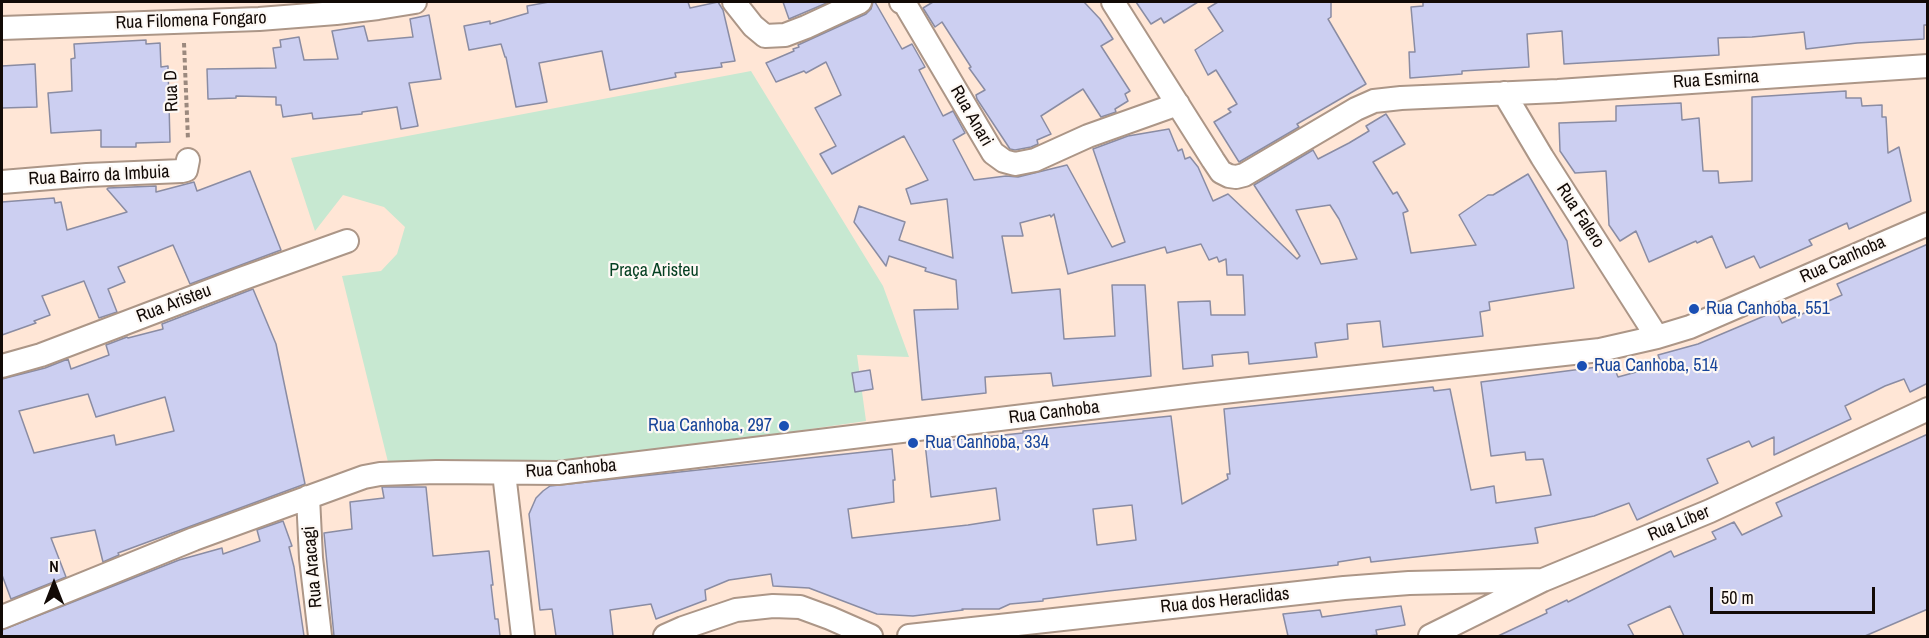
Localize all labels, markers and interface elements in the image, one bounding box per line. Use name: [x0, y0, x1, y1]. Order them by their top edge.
street label: Rua Filomena Fongaro: [115, 8, 267, 34]
street label: Rua Esmirna: [1672, 66, 1760, 94]
street label: Rua D: [160, 70, 184, 112]
street label: Rua Anari: [945, 82, 997, 150]
street label: Rua Bairro da Imbuia: [28, 162, 170, 190]
street label: Rua Falero: [1551, 180, 1609, 252]
street label: Rua Canhoba: [1797, 232, 1889, 288]
park label: Praça Aristeu: [609, 260, 699, 282]
street label: Rua Aristeu: [134, 280, 214, 328]
place label: Rua Canhoba, 551: [1706, 298, 1830, 320]
marker: Rua Canhoba, 551: [1687, 302, 1701, 316]
place label: Rua Canhoba, 514: [1594, 355, 1718, 377]
marker: Rua Canhoba, 514: [1575, 359, 1589, 373]
street label: Rua Canhoba: [1007, 397, 1101, 429]
place label: Rua Canhoba, 297: [648, 415, 772, 437]
marker: Rua Canhoba, 297: [777, 419, 791, 433]
place label: Rua Canhoba, 334: [925, 432, 1049, 454]
marker: Rua Canhoba, 334: [906, 436, 920, 450]
street label: Rua Canhoba: [525, 455, 617, 483]
street label: Rua Líber: [1645, 501, 1713, 547]
street label: Rua Aracagi: [299, 525, 327, 609]
north arrow: [24, 554, 84, 614]
text: N: [49, 555, 59, 577]
scale bar: [1713, 575, 1878, 613]
street label: Rua dos Heraclidas: [1159, 583, 1291, 619]
text: 50 m: [1721, 585, 1754, 610]

